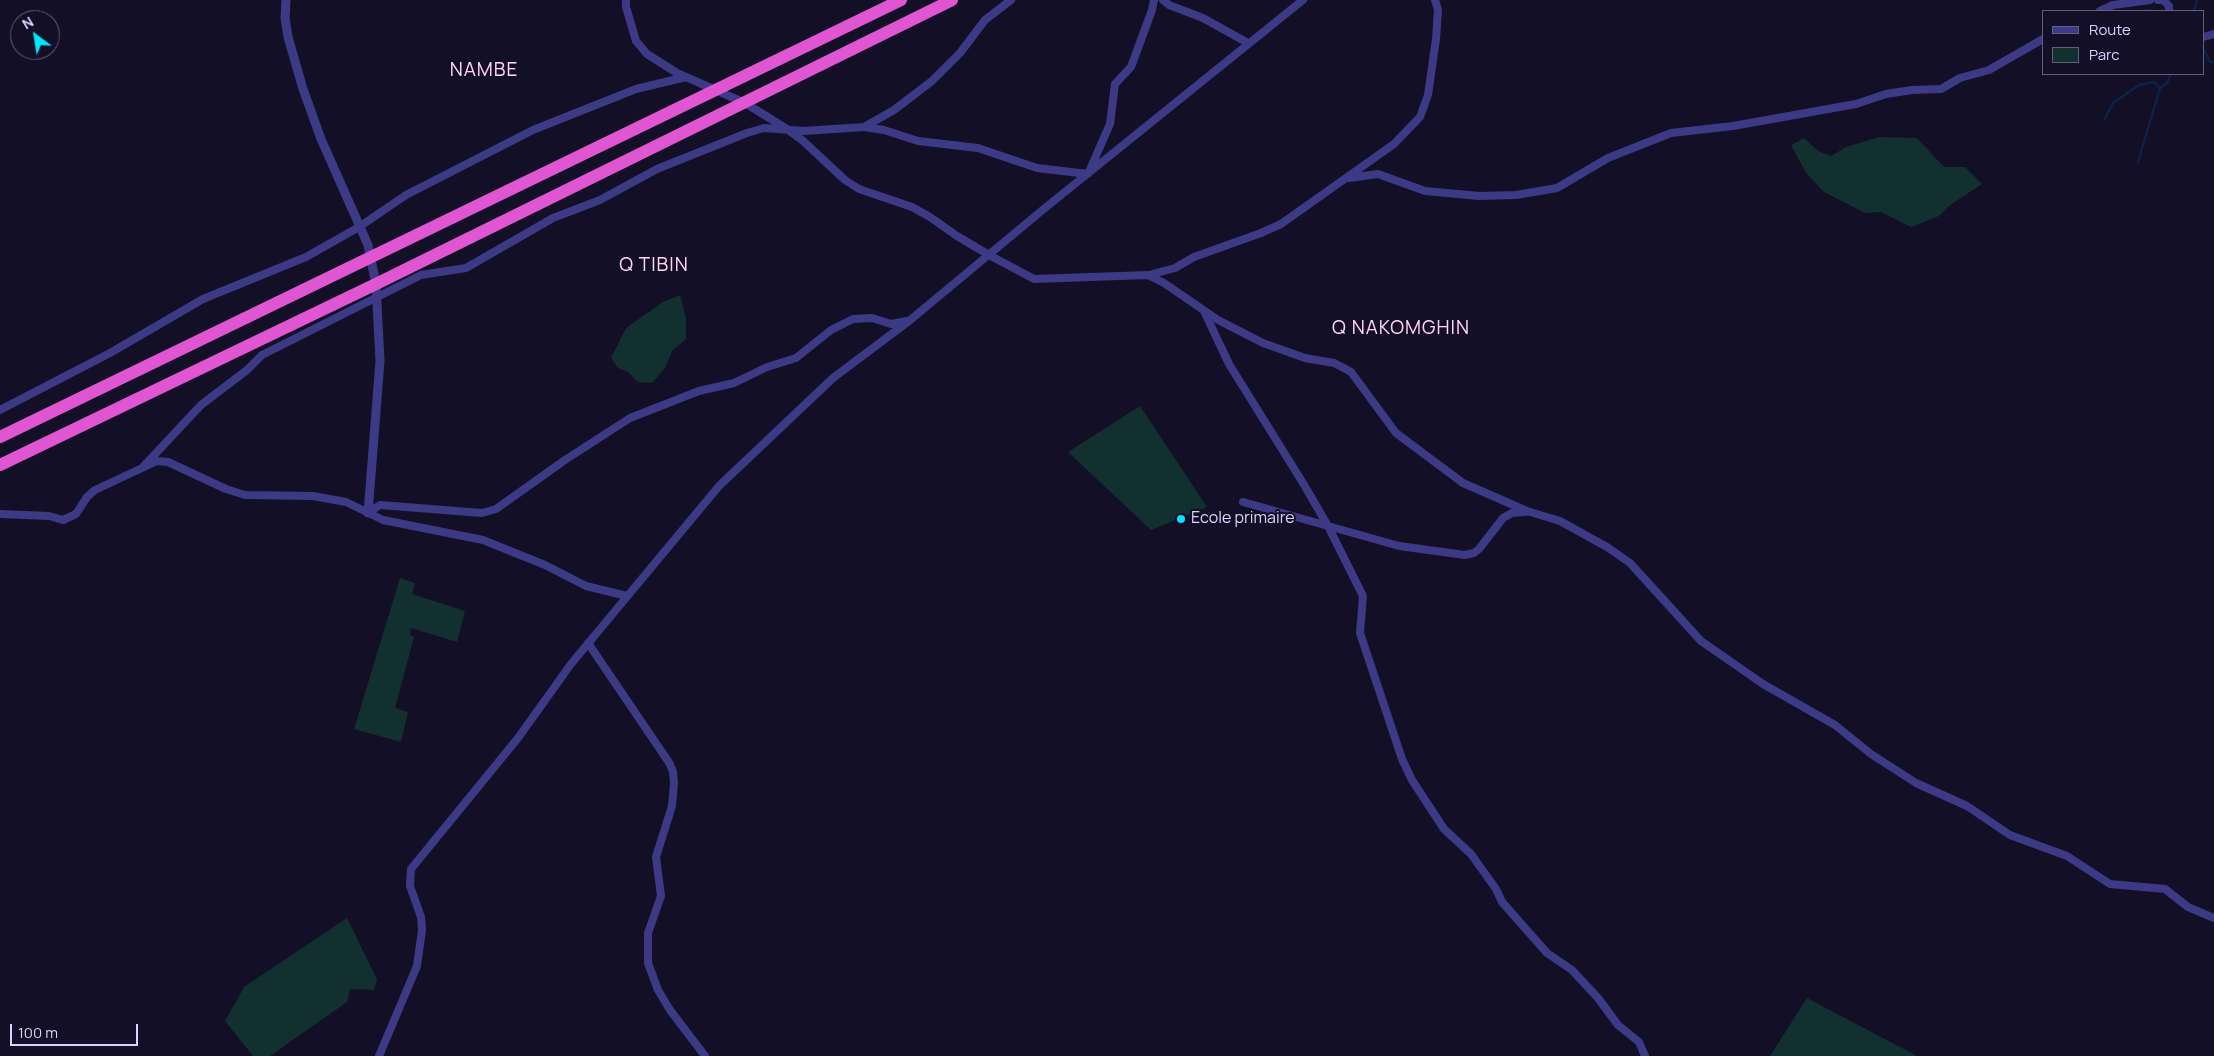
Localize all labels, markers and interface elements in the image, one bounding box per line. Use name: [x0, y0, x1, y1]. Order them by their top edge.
north arrow: [10, 10, 60, 60]
legend: [2042, 10, 2204, 75]
text: N: [18, 12, 37, 33]
text: Route: [2089, 19, 2131, 40]
text: Parc: [2089, 44, 2120, 65]
district label: NAMBE: [449, 60, 519, 82]
district label: Q TIBIN: [618, 255, 690, 277]
district label: Q NAKOMGHIN: [1331, 318, 1471, 340]
place label: Ecole primaire: [1191, 509, 1295, 529]
marker: Ecole primaire: [1175, 513, 1187, 525]
scale bar: [12, 1014, 140, 1046]
text: 100 m: [18, 1022, 58, 1043]

